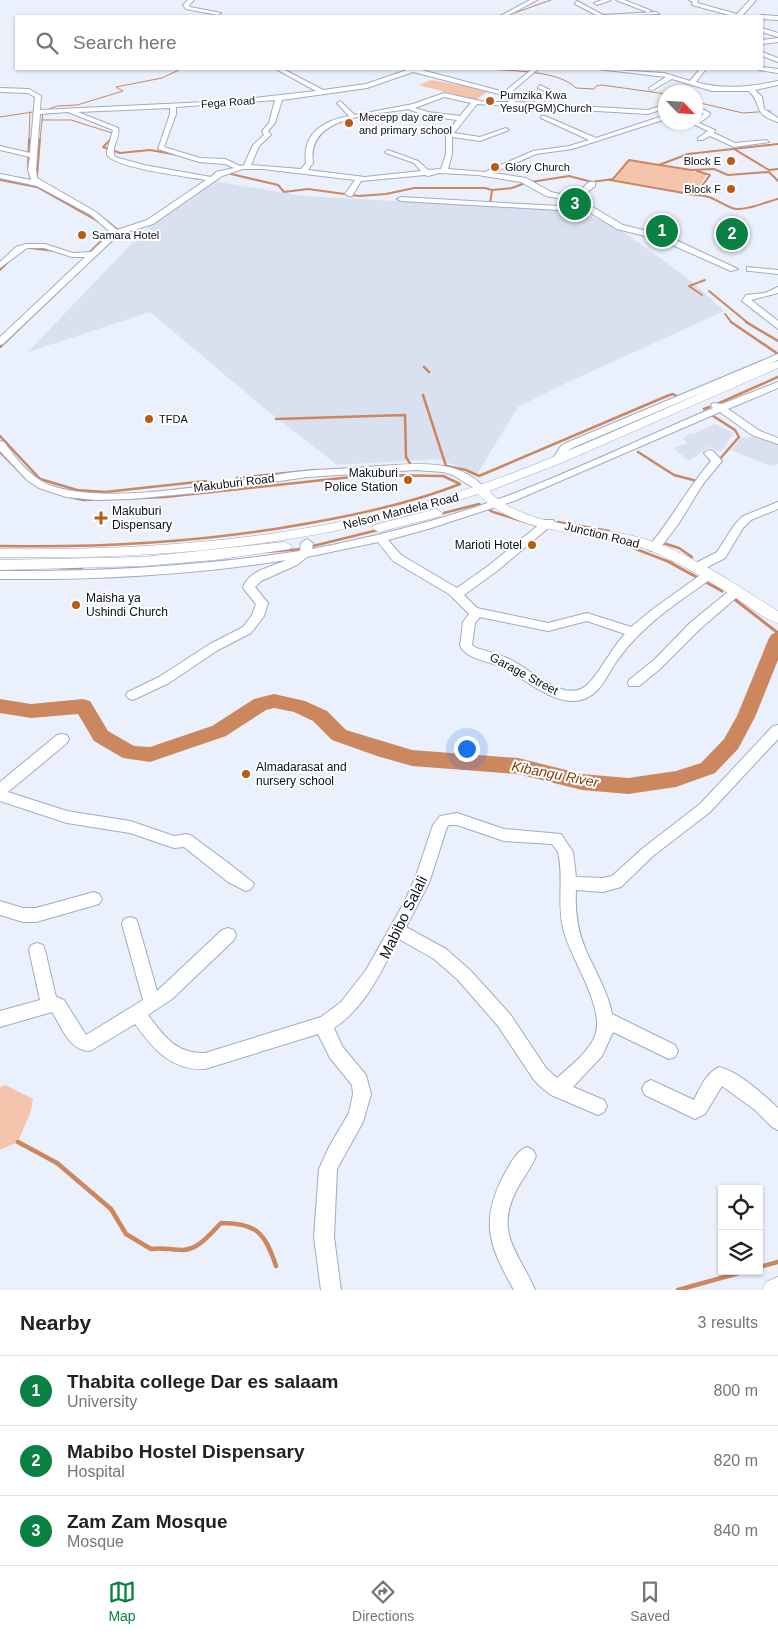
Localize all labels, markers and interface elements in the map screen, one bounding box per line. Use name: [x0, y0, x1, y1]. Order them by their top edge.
search box: [15, 15, 763, 70]
icon: search: [33, 29, 61, 57]
text: Search here: [73, 32, 177, 53]
north arrow: [658, 85, 703, 130]
place label: Pumzika Kwa Yesu(PGM)Church: [500, 89, 592, 114]
street label: Fega Road: [200, 94, 256, 110]
marker: Pumzika Kwa Yesu(PGM)Church: [484, 95, 496, 107]
place label: Mecepp day care and primary school: [359, 111, 452, 136]
marker: Mecepp day care and primary school: [343, 117, 355, 129]
place label: Block E: [684, 155, 721, 167]
marker: Block E: [725, 155, 737, 167]
marker: Glory Church: [489, 161, 501, 173]
place label: Glory Church: [505, 161, 570, 173]
place label: Block F: [684, 183, 721, 195]
marker: Block F: [725, 183, 737, 195]
pin: 3: [559, 185, 591, 223]
pin: 1: [646, 212, 678, 250]
pin: 2: [716, 215, 748, 253]
marker: Samara Hotel: [76, 229, 88, 241]
place label: Samara Hotel: [92, 229, 159, 241]
marker: TFDA: [143, 413, 155, 425]
place label: TFDA: [159, 413, 188, 425]
place label: Makuburi Police Station: [325, 466, 398, 494]
street label: Makuburi Road: [193, 471, 275, 495]
marker: Makuburi Police Station: [402, 474, 414, 486]
street label: Nelson Mandela Road: [342, 490, 460, 532]
place label: Makuburi Dispensary: [112, 504, 172, 532]
marker: Makuburi Dispensary: [94, 511, 108, 525]
street label: Junction Road: [563, 519, 641, 551]
place label: Marioti Hotel: [455, 538, 522, 552]
marker: Marioti Hotel: [526, 539, 538, 551]
place label: Maisha ya Ushindi Church: [86, 591, 168, 619]
marker: Maisha ya Ushindi Church: [70, 599, 82, 611]
street label: Garage Street: [487, 650, 561, 698]
your location: [454, 736, 480, 762]
water label: Kibangu River: [510, 758, 601, 790]
place label: Almadarasat and nursery school: [256, 760, 347, 788]
marker: Almadarasat and nursery school: [240, 768, 252, 780]
street label: Mabibo Salali: [376, 873, 430, 961]
map controls: [718, 1185, 763, 1275]
button: locate: [718, 1185, 763, 1230]
button: layers: [718, 1230, 763, 1275]
text: Nearby: [20, 1311, 91, 1334]
text: 3 results: [698, 1314, 758, 1331]
text: Thabita college Dar es salaam: [67, 1371, 338, 1392]
text: 1: [32, 1382, 40, 1399]
text: 800 m: [714, 1382, 758, 1399]
text: University: [67, 1393, 137, 1410]
text: Mabibo Hostel Dispensary: [67, 1441, 305, 1462]
text: 2: [32, 1452, 40, 1469]
text: 820 m: [714, 1452, 758, 1469]
text: Hospital: [67, 1463, 125, 1480]
text: Zam Zam Mosque: [67, 1511, 227, 1532]
text: 3: [32, 1522, 40, 1539]
text: 840 m: [714, 1522, 758, 1539]
text: Mosque: [67, 1533, 124, 1550]
tab: Map: [108, 1578, 136, 1624]
tab: Directions: [352, 1578, 414, 1624]
tab: Saved: [630, 1578, 670, 1624]

